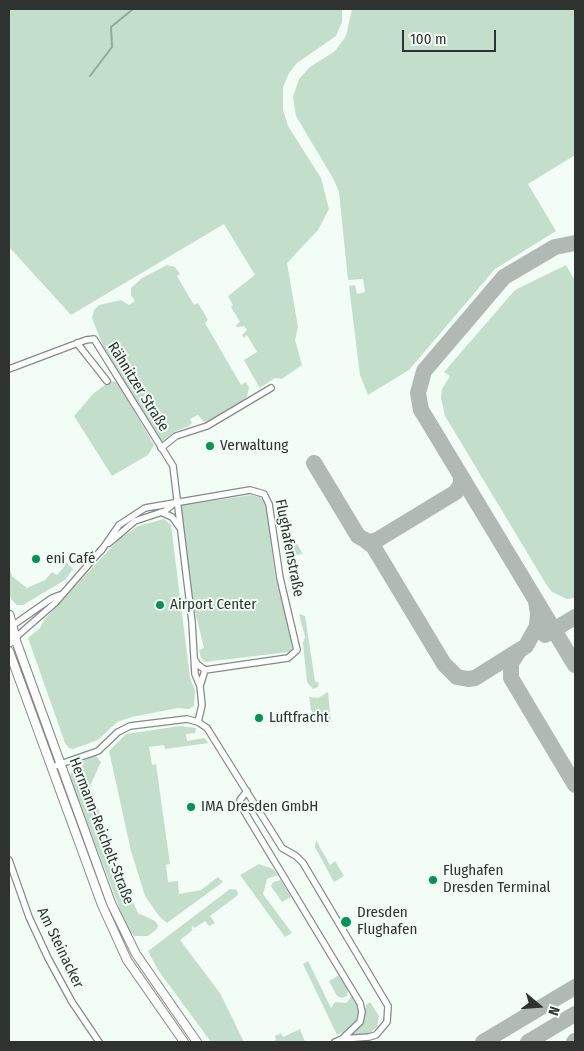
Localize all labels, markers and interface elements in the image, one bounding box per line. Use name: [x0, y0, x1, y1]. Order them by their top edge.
scale bar: [404, 20, 498, 52]
text: 100 m: [410, 30, 447, 48]
street label: Rähnitzer Straße: [103, 339, 173, 435]
place label: Verwaltung: [220, 437, 288, 455]
marker: Verwaltung: [204, 440, 216, 452]
street label: Flughafenstraße: [271, 498, 307, 598]
place label: eni Café: [46, 550, 95, 568]
marker: eni Café: [30, 553, 42, 565]
place label: Airport Center: [170, 596, 256, 614]
marker: Airport Center: [154, 599, 166, 611]
place label: Luftfracht: [269, 709, 329, 727]
marker: Luftfracht: [253, 712, 265, 724]
street label: Hermann-Reichelt-Straße: [65, 755, 137, 907]
place label: IMA Dresden GmbH: [201, 798, 318, 816]
marker: IMA Dresden GmbH: [185, 801, 197, 813]
place label: Flughafen Dresden Terminal: [443, 862, 550, 897]
marker: Flughafen Dresden Terminal: [427, 874, 439, 886]
place label: Dresden Flughafen: [357, 904, 417, 939]
street label: Am Steinacker: [33, 905, 87, 991]
marker: Dresden Flughafen: [339, 915, 353, 929]
north arrow: [514, 981, 564, 1031]
text: N: [544, 1004, 563, 1017]

